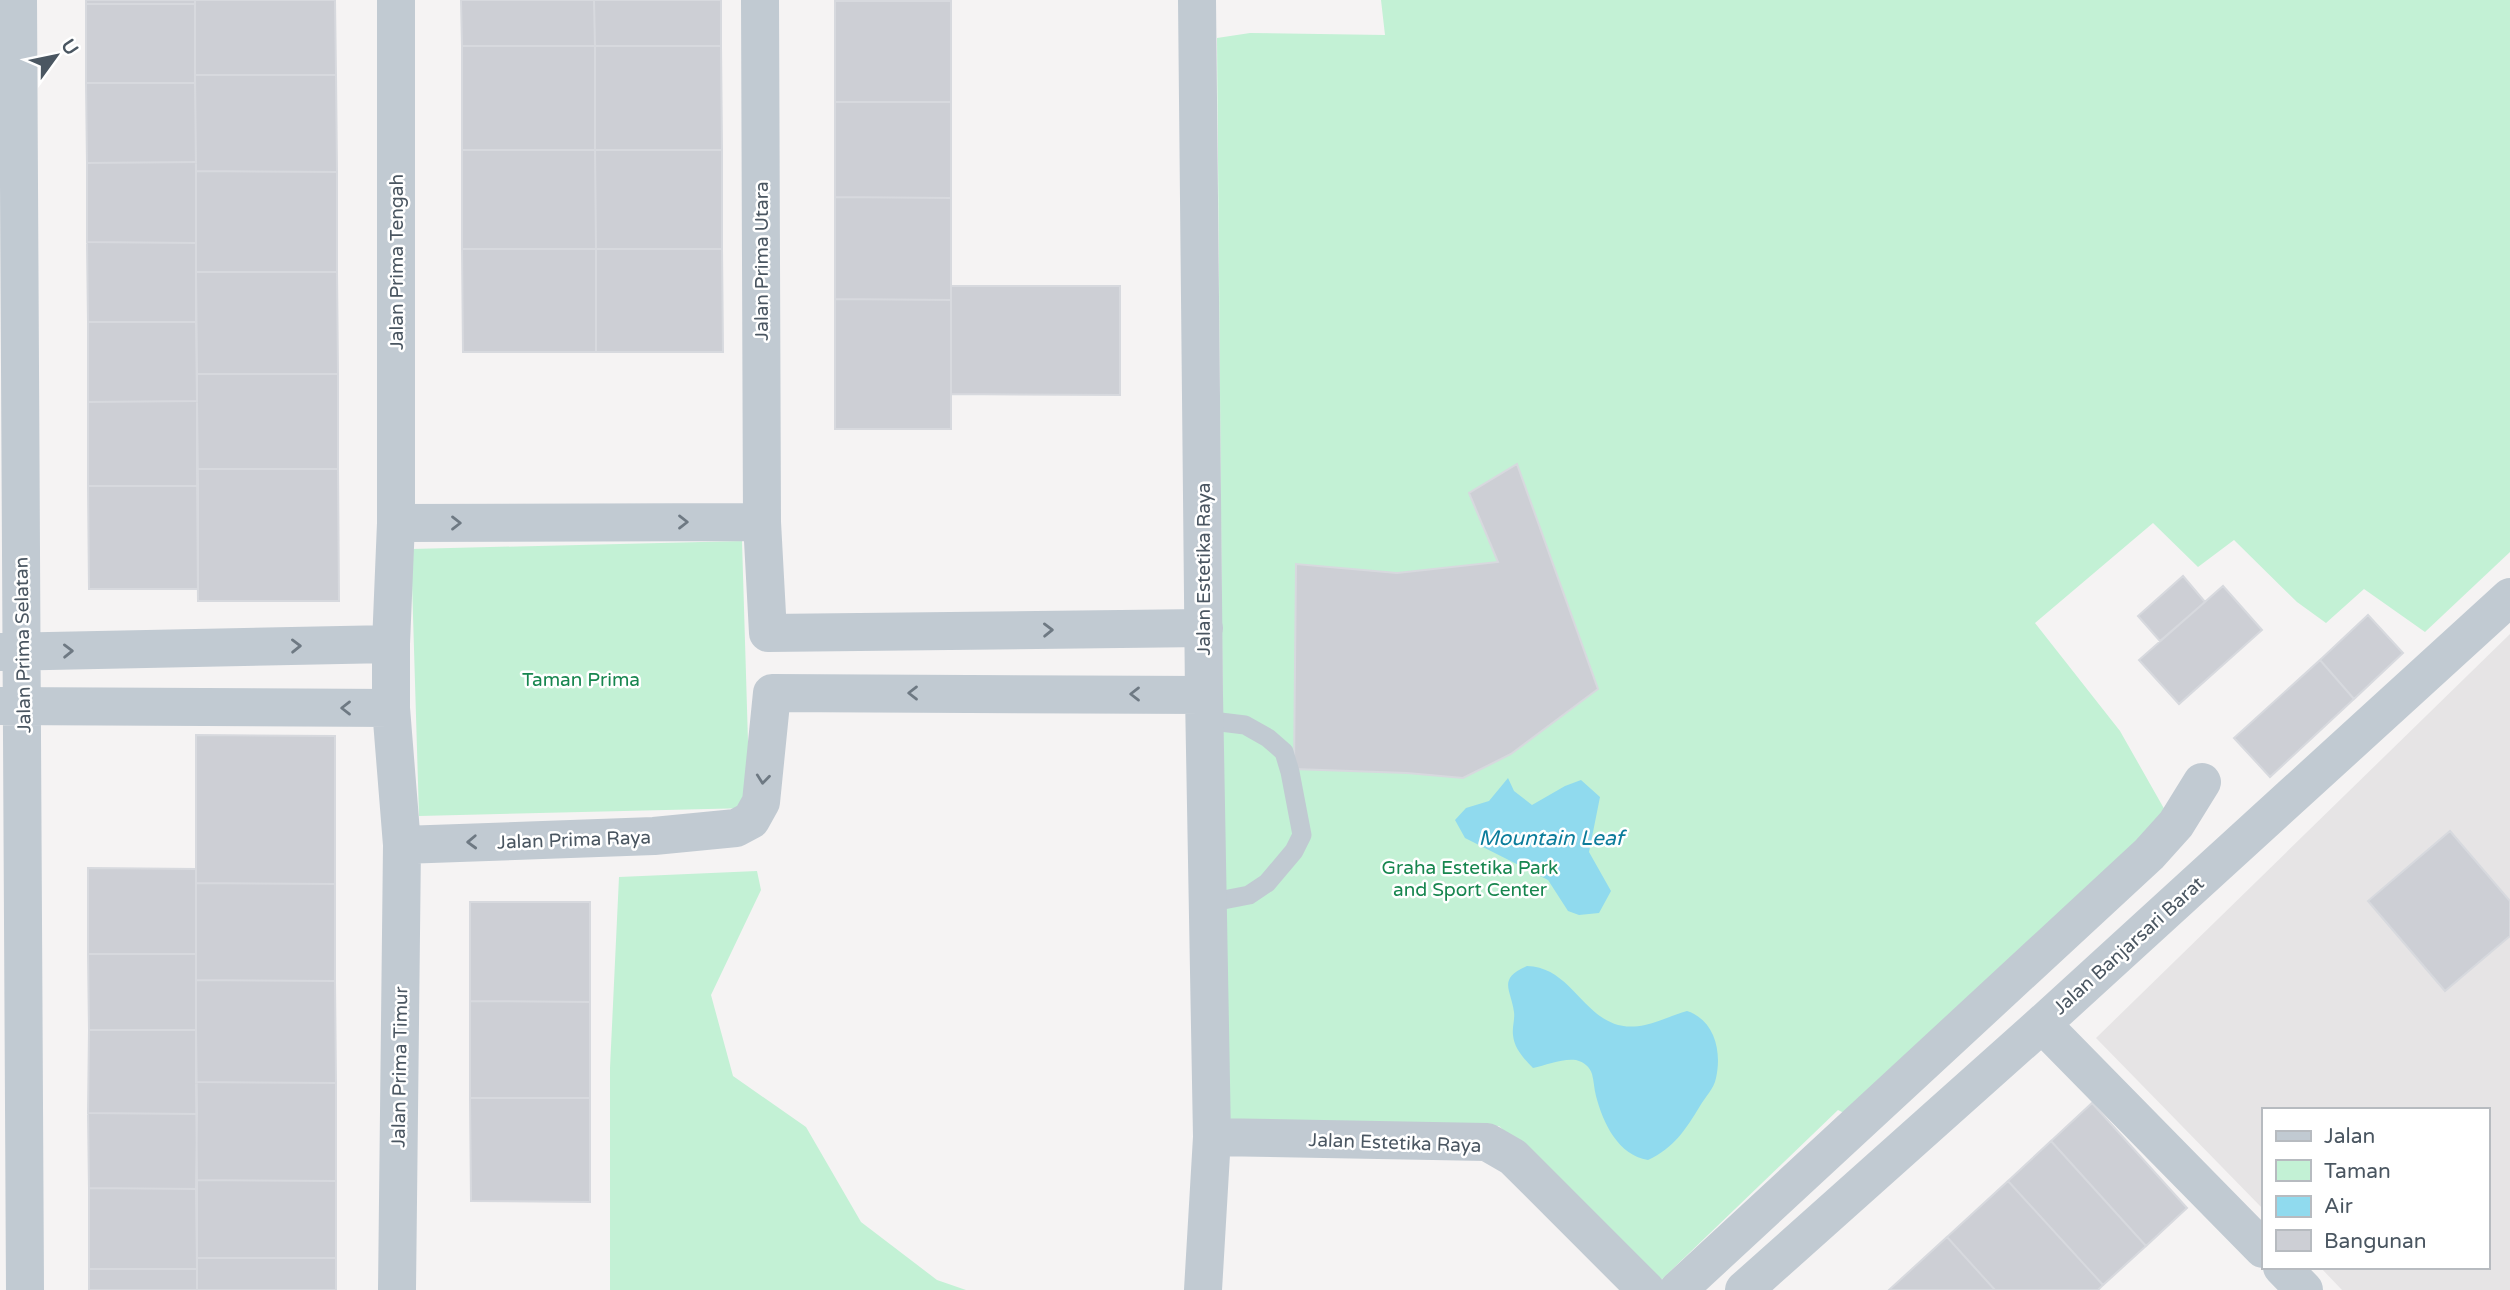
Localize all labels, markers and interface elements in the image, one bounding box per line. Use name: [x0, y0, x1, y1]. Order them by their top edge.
north arrow: [21, 21, 91, 91]
text: U: [56, 35, 83, 59]
street label: Jalan Prima Tengah: [386, 174, 408, 350]
street label: Jalan Prima Utara: [751, 181, 773, 341]
street label: Jalan Estetika Raya: [1193, 483, 1215, 655]
one-way arrow: [678, 514, 689, 530]
one-way arrow: [451, 515, 461, 531]
street label: Jalan Prima Selatan: [10, 557, 36, 733]
one-way arrow: [1043, 622, 1054, 638]
one-way arrow: [290, 639, 301, 654]
one-way arrow: [63, 644, 74, 659]
park label: Taman Prima: [522, 669, 640, 691]
one-way arrow: [907, 685, 918, 701]
one-way arrow: [1130, 686, 1140, 702]
one-way arrow: [340, 700, 351, 715]
one-way arrow: [756, 773, 771, 785]
street label: Jalan Prima Raya: [497, 826, 651, 854]
water label: Mountain Leaf: [1479, 826, 1627, 851]
one-way arrow: [466, 835, 477, 850]
park label: Graha Estetika Park and Sport Center: [1382, 857, 1558, 901]
street label: Jalan Banjarsari Barat: [2049, 872, 2209, 1019]
street label: Jalan Prima Timur: [388, 985, 412, 1148]
legend: [2262, 1108, 2489, 1269]
text: Jalan: [2324, 1124, 2375, 1149]
street label: Jalan Estetika Raya: [1308, 1129, 1482, 1157]
text: Taman: [2324, 1159, 2391, 1184]
text: Air: [2324, 1194, 2353, 1219]
text: Bangunan: [2324, 1229, 2427, 1254]

